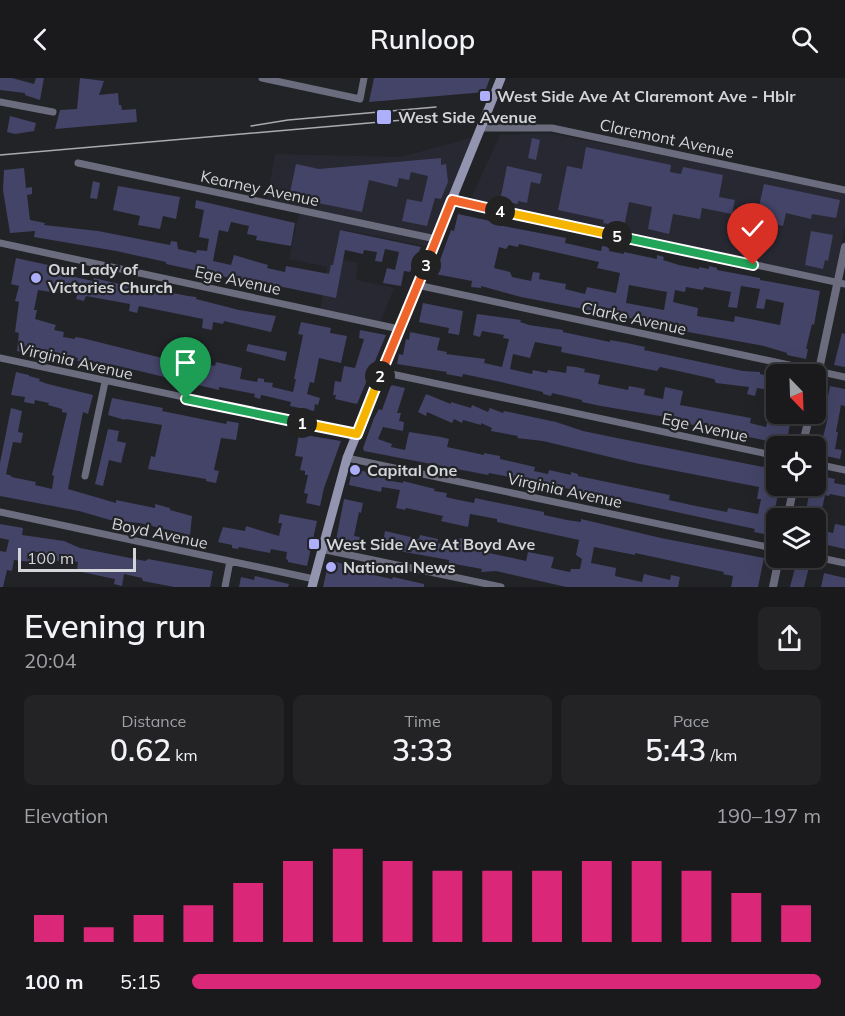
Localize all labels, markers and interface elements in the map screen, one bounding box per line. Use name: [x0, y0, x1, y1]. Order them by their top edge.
text: Runloop: [370, 22, 475, 56]
icon: back: [24, 23, 57, 56]
icon: search: [788, 23, 821, 56]
place label: West Side Ave At Claremont Ave - Hblr: [497, 86, 796, 106]
marker: West Side Ave At Claremont Ave - Hblr: [478, 89, 492, 103]
place label: West Side Avenue: [398, 107, 537, 127]
marker: West Side Avenue: [375, 108, 393, 126]
street label: Claremont Avenue: [598, 114, 736, 162]
street label: Kearney Avenue: [199, 166, 321, 210]
pin: 4: [485, 196, 515, 226]
text: 4: [495, 201, 505, 221]
pin: [727, 203, 778, 265]
icon: check: [736, 212, 769, 245]
pin: 5: [602, 221, 632, 251]
text: 5: [612, 226, 622, 246]
pin: 3: [411, 250, 441, 280]
text: 3: [421, 255, 431, 275]
place label: Our Lady of Victories Church: [47, 259, 173, 297]
street label: Ege Avenue: [193, 261, 283, 299]
marker: Our Lady of Victories Church: [29, 271, 43, 285]
street label: Clarke Avenue: [580, 297, 688, 339]
pin: [160, 337, 211, 399]
street label: Virginia Avenue: [17, 338, 135, 384]
icon: arrive: [169, 346, 202, 379]
pin: 2: [365, 361, 395, 391]
north arrow: [766, 364, 826, 424]
map controls: [766, 364, 826, 568]
text: 2: [375, 366, 385, 386]
pin: 1: [287, 408, 317, 438]
street label: Ege Avenue: [660, 408, 750, 446]
text: 1: [297, 413, 307, 433]
button: locate: [766, 436, 826, 496]
place label: Capital One: [367, 460, 457, 480]
marker: Capital One: [348, 463, 362, 477]
street label: Virginia Avenue: [506, 468, 624, 512]
button: layers: [766, 508, 826, 568]
street label: Boyd Avenue: [110, 513, 210, 553]
place label: West Side Ave At Boyd Ave: [326, 534, 535, 554]
marker: West Side Ave At Boyd Ave: [307, 537, 321, 551]
scale bar: [18, 545, 136, 573]
text: 100 m: [27, 548, 74, 568]
place label: National News: [343, 557, 456, 577]
marker: National News: [324, 560, 338, 574]
text: Evening run: [24, 605, 206, 646]
button: share: [758, 607, 821, 670]
text: 20:04: [24, 648, 77, 673]
text: Distance: [122, 711, 186, 731]
text: Time: [404, 711, 441, 731]
text: Pace: [673, 711, 709, 731]
text: 0.62: [110, 731, 171, 769]
text: 3:33: [392, 731, 453, 769]
text: 5:43: [645, 731, 706, 769]
text: km: [171, 745, 198, 765]
text: /km: [706, 745, 737, 765]
text: Elevation: [24, 803, 109, 828]
text: 190–197 m: [716, 803, 821, 828]
text: 100 m: [24, 969, 83, 994]
text: 5:15: [120, 969, 161, 994]

